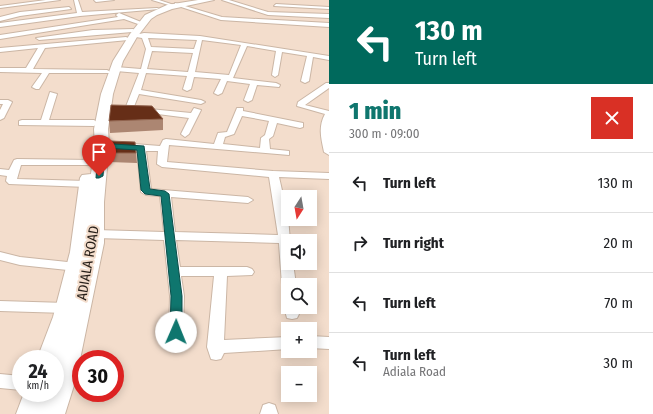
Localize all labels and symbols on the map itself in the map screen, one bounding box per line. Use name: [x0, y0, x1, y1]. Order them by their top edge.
pin: [82, 135, 116, 176]
north arrow: [281, 190, 317, 226]
street label: ADIALA ROAD: [73, 225, 103, 301]
position arrow: [155, 311, 197, 353]
speed limit sign: 30: [72, 350, 124, 402]

